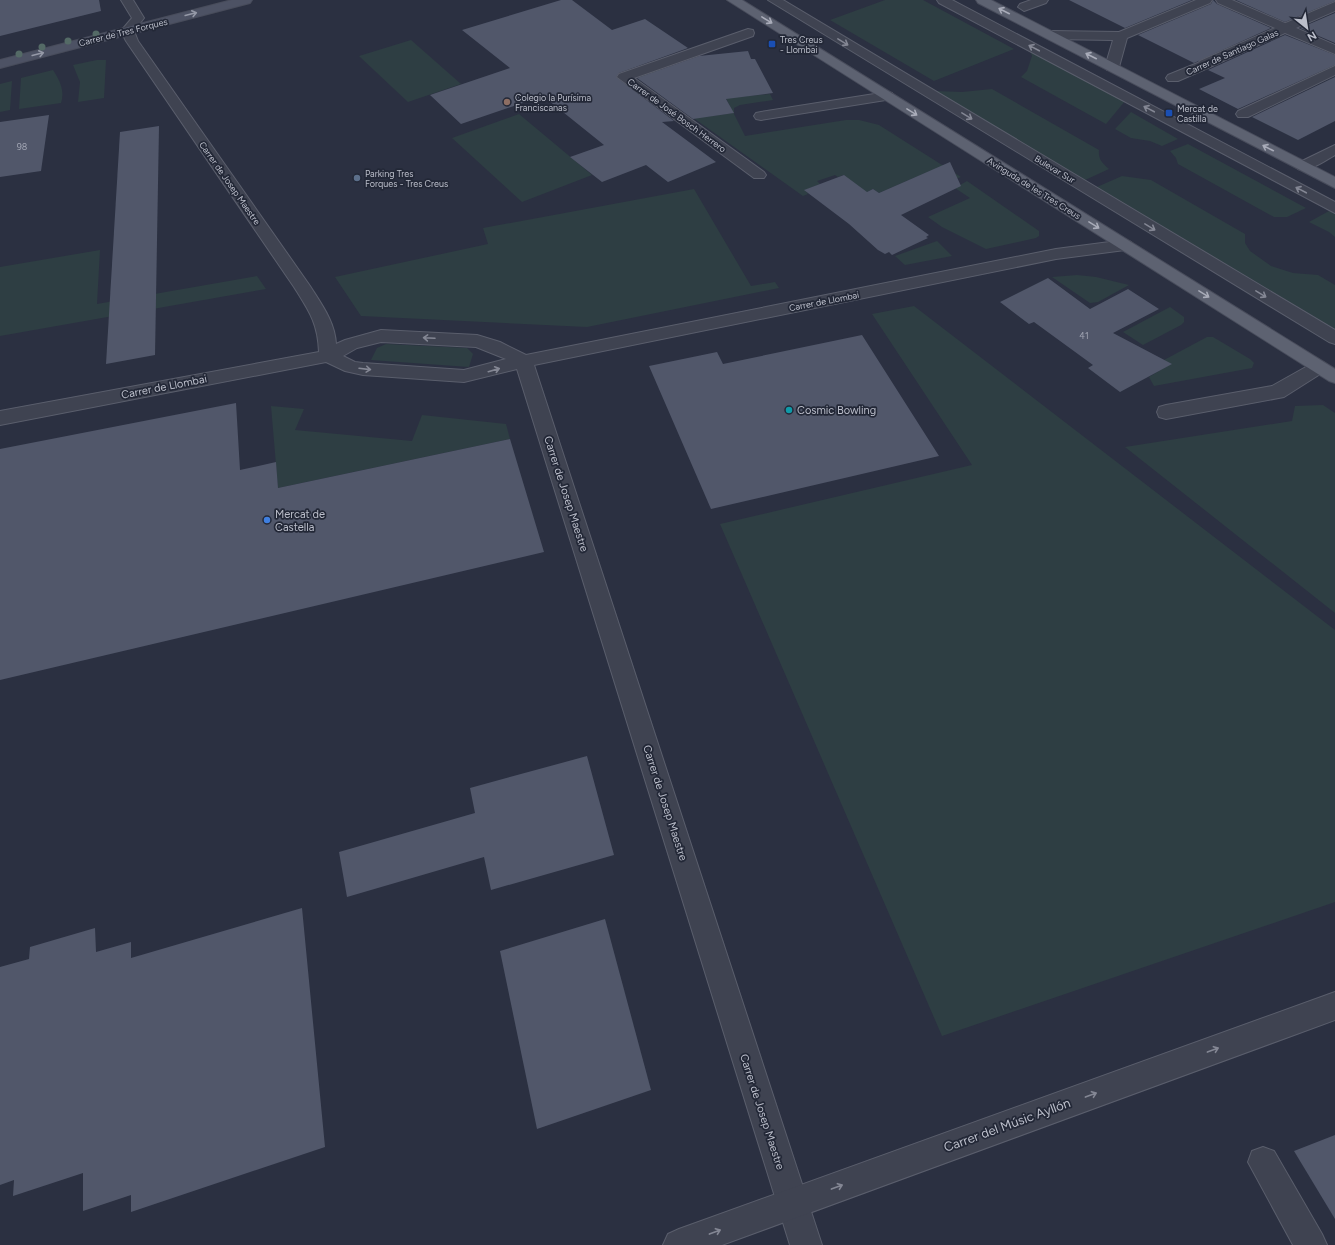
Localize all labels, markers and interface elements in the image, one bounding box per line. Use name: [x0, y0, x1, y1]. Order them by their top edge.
one-way arrow: [998, 7, 1010, 14]
north arrow: [1287, 8, 1327, 48]
one-way arrow: [184, 10, 197, 18]
street label: Carrer de Tres Forques: [77, 16, 169, 48]
one-way arrow: [761, 17, 773, 25]
street label: Carrer de Santiago Galas: [1184, 27, 1280, 77]
text: N: [1305, 28, 1319, 44]
place label: Tres Creus - Llombai: [780, 34, 823, 55]
one-way arrow: [837, 38, 849, 46]
marker: Tres Creus - Llombai: [767, 39, 777, 49]
one-way arrow: [1028, 44, 1040, 51]
one-way arrow: [31, 50, 44, 57]
one-way arrow: [1085, 52, 1097, 59]
street label: Carrer de José Bosch Herrero: [626, 76, 728, 154]
place label: Colegio la Purísima Franciscanas: [515, 92, 591, 113]
marker: Colegio la Purísima Franciscanas: [502, 97, 512, 107]
place label: Mercat de Castilla: [1177, 103, 1218, 124]
one-way arrow: [1143, 105, 1155, 112]
one-way arrow: [906, 108, 918, 116]
marker: Mercat de Castilla: [1164, 108, 1174, 118]
one-way arrow: [961, 113, 973, 121]
street label: Carrer de Josep Maestre: [197, 139, 263, 227]
house number: 98: [17, 141, 28, 152]
one-way arrow: [1262, 144, 1274, 151]
street label: Bulevar Sur: [1033, 153, 1077, 185]
street label: Avinguda de les Tres Creus: [985, 155, 1083, 221]
place label: Parking Tres Forques - Tres Creus: [365, 168, 448, 189]
marker: Parking Tres Forques - Tres Creus: [352, 173, 362, 183]
one-way arrow: [1295, 185, 1307, 193]
one-way arrow: [1088, 221, 1099, 230]
one-way arrow: [1144, 223, 1156, 231]
street label: Carrer de Llombai: [788, 289, 860, 313]
one-way arrow: [1255, 290, 1267, 298]
one-way arrow: [1198, 291, 1210, 299]
house number: 41: [1079, 330, 1089, 341]
one-way arrow: [423, 335, 436, 342]
one-way arrow: [358, 365, 371, 373]
one-way arrow: [487, 366, 500, 373]
street label: Carrer de Llombai: [120, 372, 208, 402]
place label: Cosmic Bowling: [797, 404, 876, 417]
marker: Cosmic Bowling: [784, 405, 794, 415]
street label: Carrer de Josep Maestre: [541, 434, 591, 554]
place label: Mercat de Castella: [275, 508, 325, 534]
marker: Mercat de Castella: [262, 515, 272, 525]
street label: Carrer de Josep Maestre: [640, 743, 690, 863]
one-way arrow: [1207, 1046, 1219, 1054]
street label: Carrer de Josep Maestre: [737, 1052, 787, 1172]
one-way arrow: [1085, 1090, 1097, 1098]
street label: Carrer del Músic Ayllón: [942, 1095, 1072, 1155]
one-way arrow: [831, 1182, 843, 1190]
one-way arrow: [709, 1227, 721, 1235]

